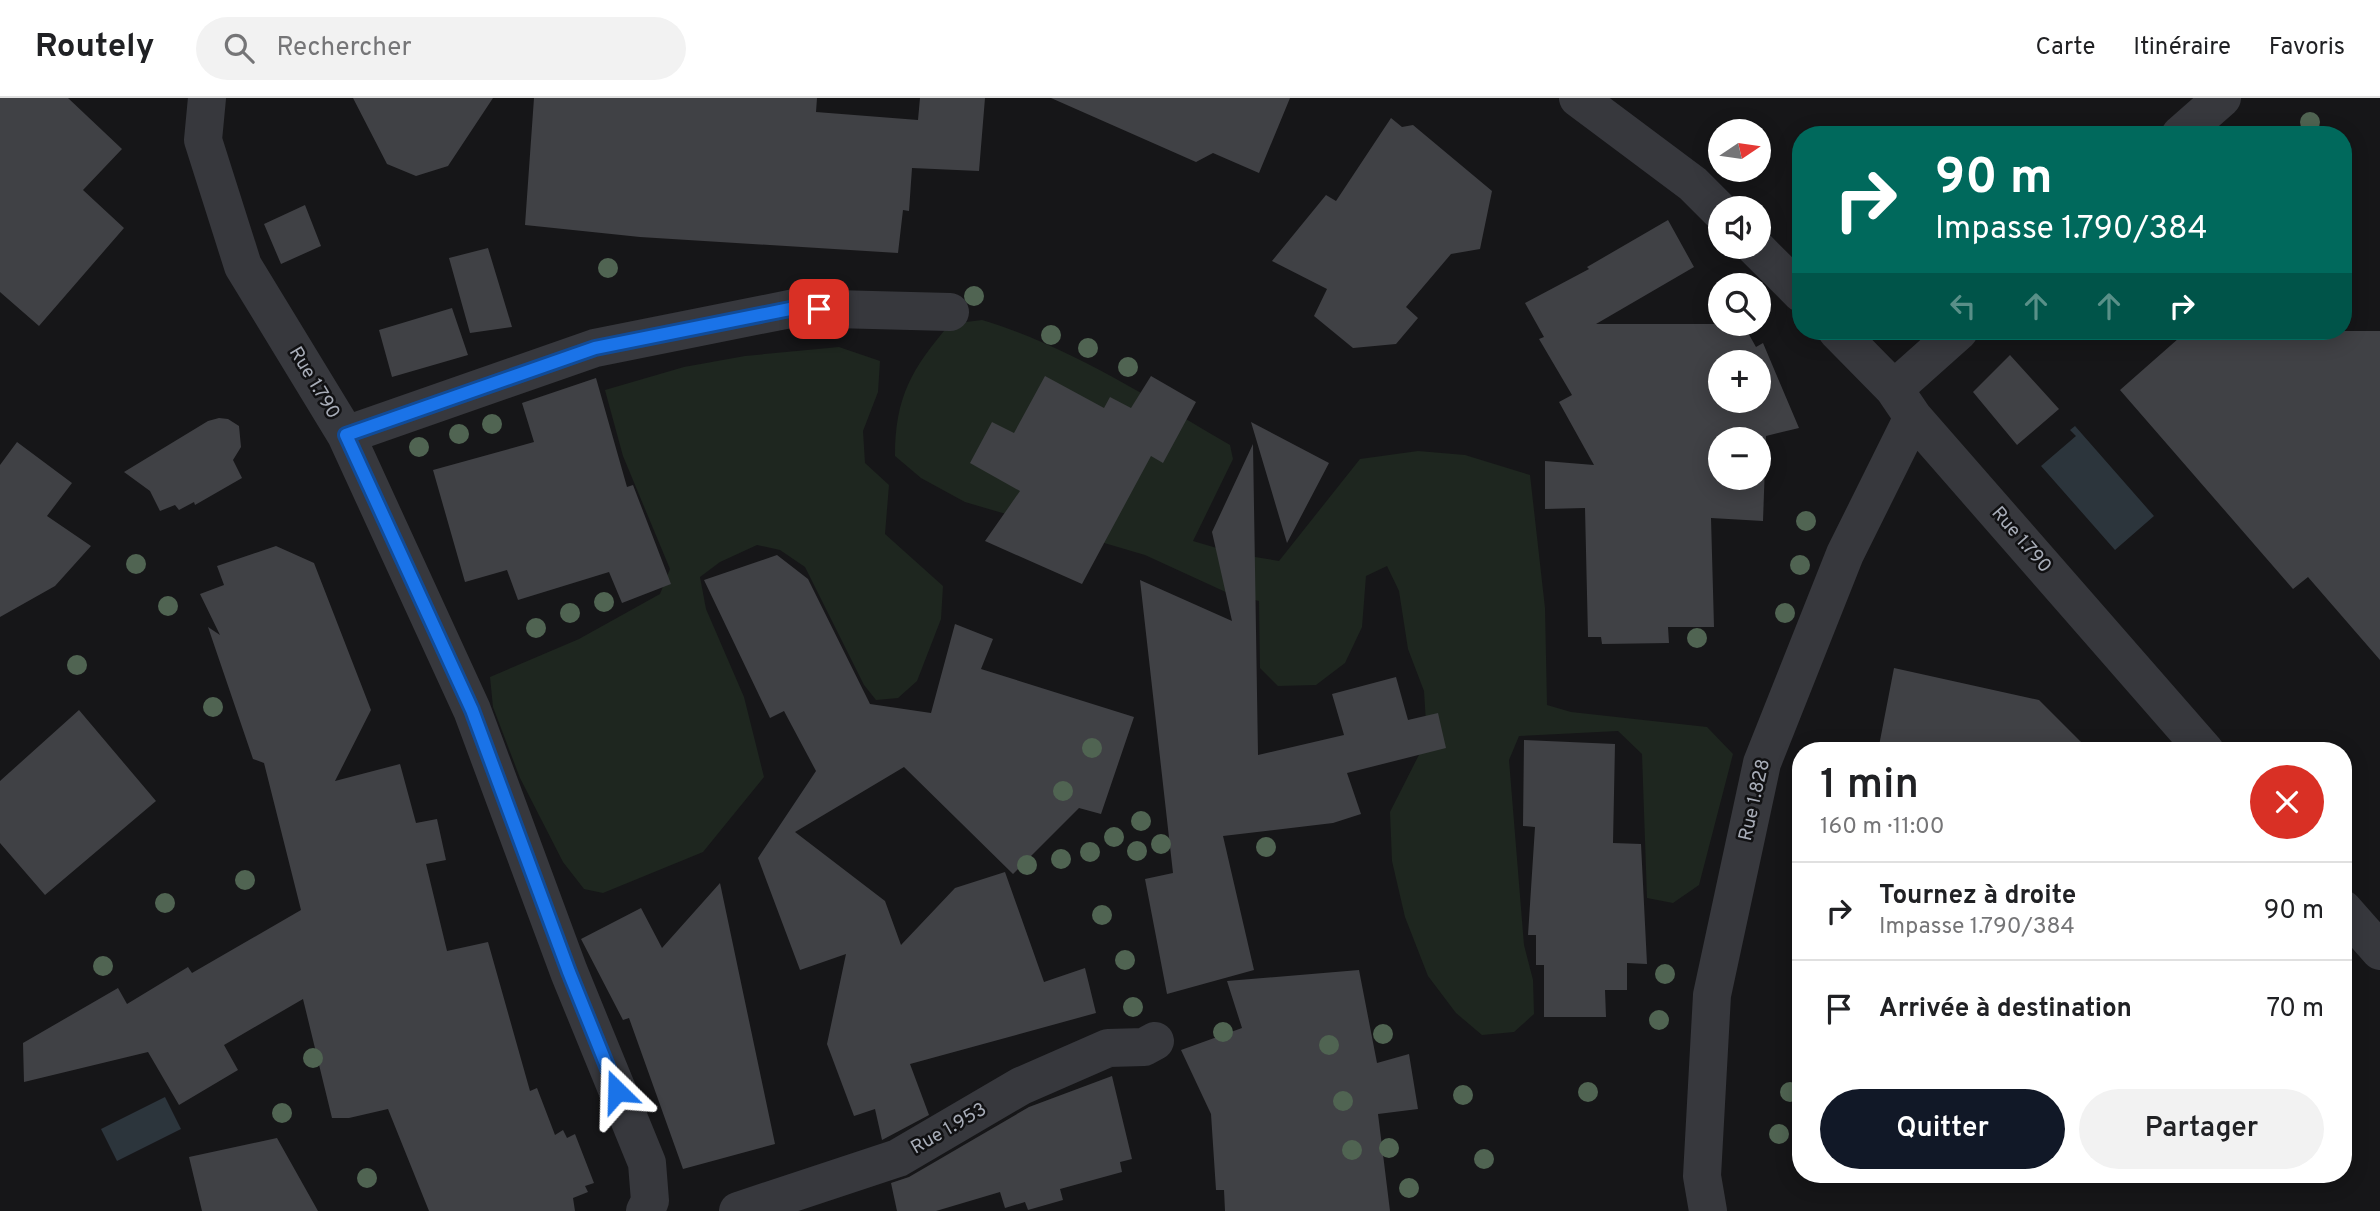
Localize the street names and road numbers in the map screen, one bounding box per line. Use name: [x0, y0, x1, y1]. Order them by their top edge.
street label: Rue 1.790: [283, 342, 345, 424]
street label: Rue 1.790: [1986, 502, 2056, 578]
street label: Rue 1.828: [1734, 757, 1776, 843]
street label: Rue 1.953: [907, 1098, 991, 1160]

